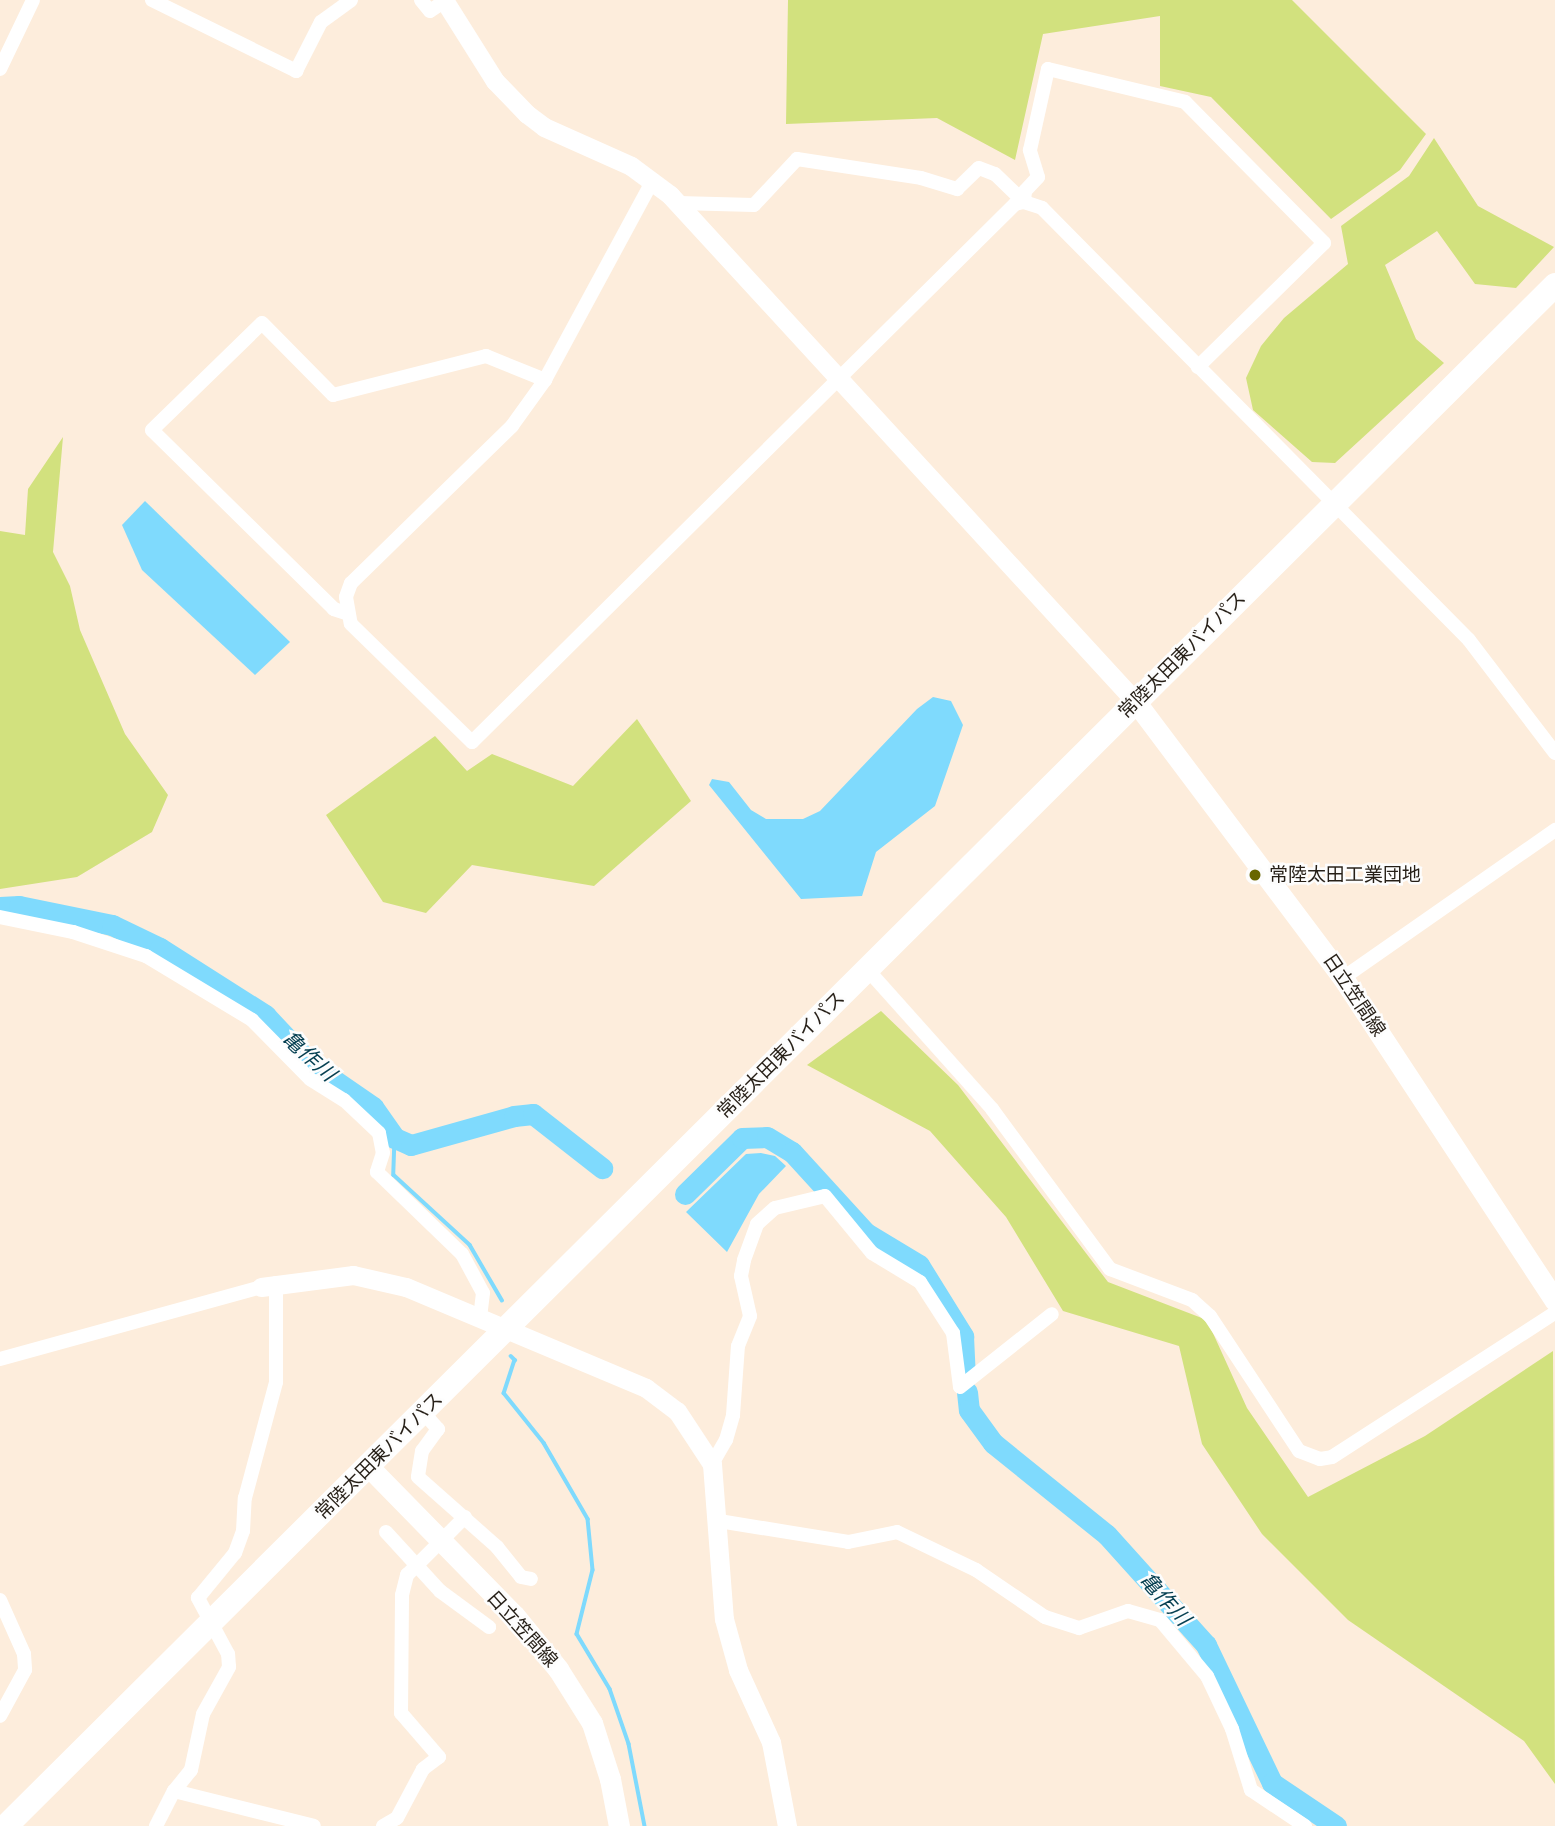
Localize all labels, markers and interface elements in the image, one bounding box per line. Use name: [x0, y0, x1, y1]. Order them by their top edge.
street label: 常陸太田東バイパス: [1113, 586, 1251, 724]
place label: 常陸太田工業団地: [1269, 864, 1421, 886]
marker: 常陸太田工業団地: [1247, 867, 1263, 883]
street label: 日立笠間線: [1318, 949, 1390, 1041]
street label: 常陸太田東バイパス: [712, 986, 850, 1124]
water label: 亀作川: [277, 1026, 341, 1086]
street label: 常陸太田東バイパス: [310, 1387, 448, 1525]
water label: 亀作川: [1135, 1567, 1195, 1631]
street label: 日立笠間線: [482, 1586, 562, 1672]

